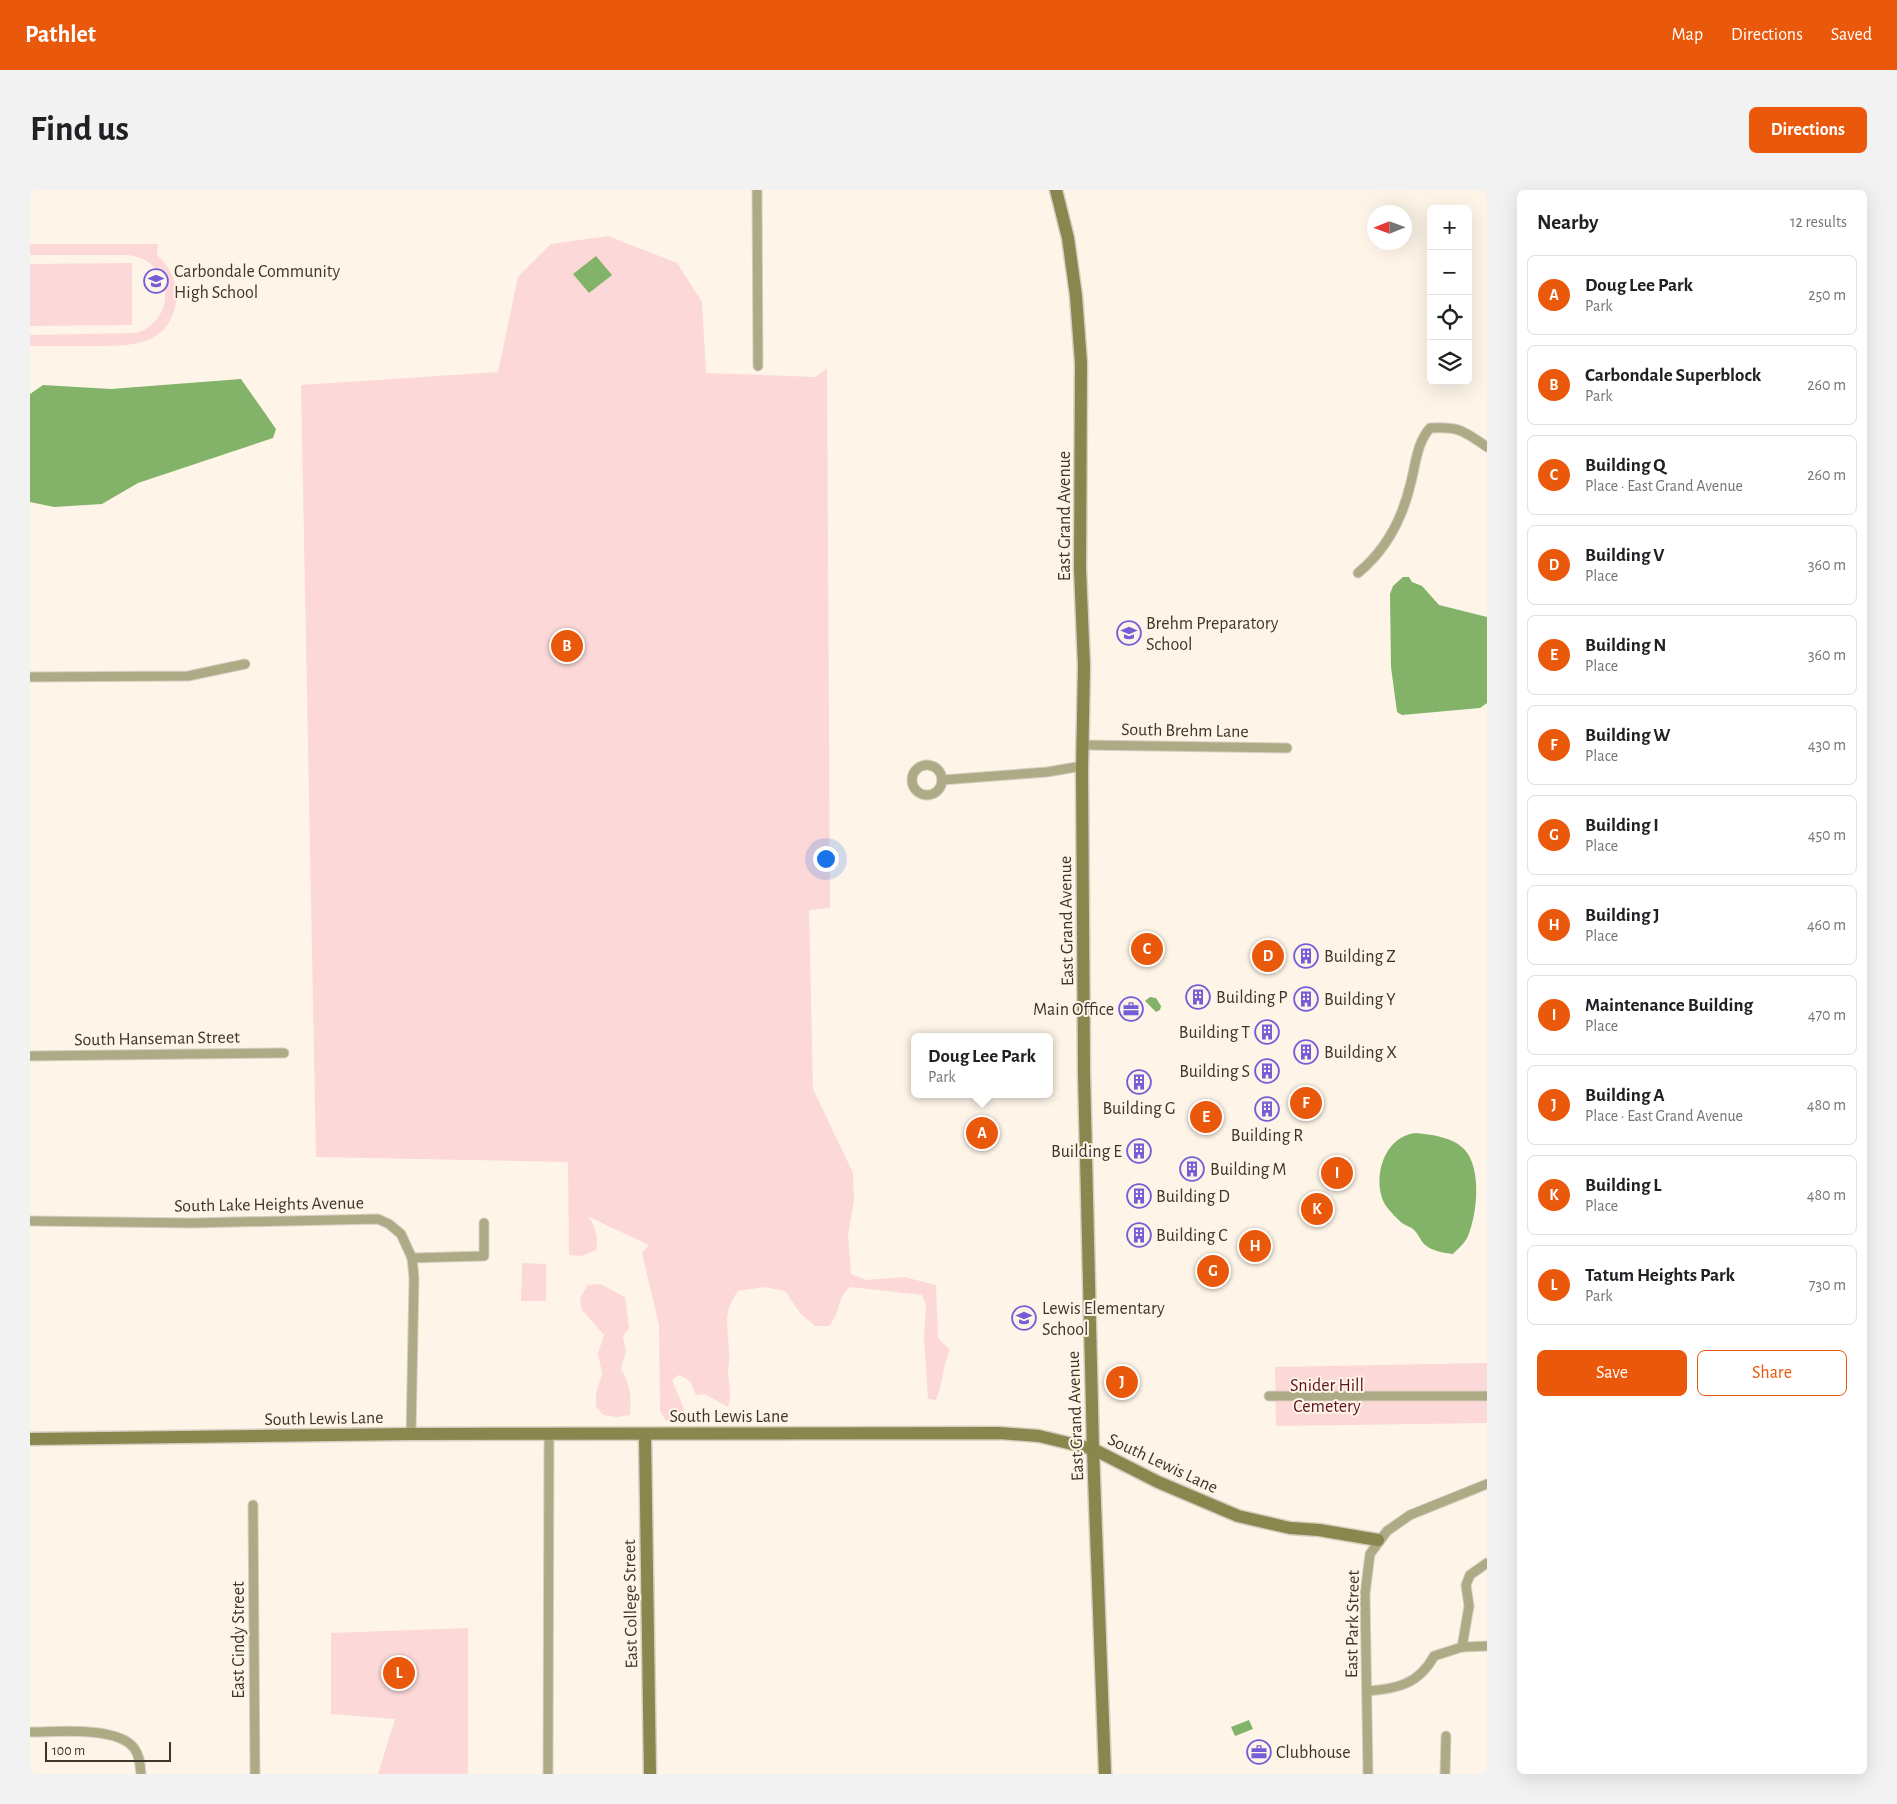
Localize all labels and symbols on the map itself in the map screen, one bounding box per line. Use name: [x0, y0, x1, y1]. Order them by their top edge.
north arrow: [1367, 205, 1412, 250]
place label: Carbondale Community High School: [174, 263, 341, 302]
school or university icon: Carbondale Community High School: [143, 268, 169, 294]
street label: East Grand Avenue: [1056, 451, 1074, 581]
place label: Brehm Preparatory School: [1146, 615, 1279, 654]
school or university icon: Brehm Preparatory School: [1116, 620, 1142, 646]
pin: B: [551, 627, 583, 665]
street label: South Brehm Lane: [1121, 721, 1249, 741]
your location: [813, 846, 839, 872]
street label: East Grand Avenue: [1057, 856, 1077, 986]
pin: C: [1131, 930, 1163, 968]
pin: D: [1252, 937, 1284, 975]
building icon: Building Z: [1293, 943, 1319, 969]
place label: Building Z: [1324, 948, 1396, 966]
building icon: Building P: [1185, 984, 1211, 1010]
building icon: Building Y: [1293, 986, 1319, 1012]
place label: Building P: [1216, 989, 1288, 1007]
place label: Building Y: [1324, 991, 1396, 1009]
office icon: Main Office: [1118, 996, 1144, 1022]
place label: Main Office: [1033, 1001, 1114, 1019]
building icon: Building T: [1254, 1019, 1280, 1045]
place label: Building T: [1179, 1024, 1250, 1042]
street label: South Hanseman Street: [74, 1029, 240, 1049]
building icon: Building X: [1293, 1039, 1319, 1065]
place label: Building X: [1324, 1044, 1397, 1062]
building icon: Building S: [1254, 1058, 1280, 1084]
place label: Building S: [1179, 1063, 1250, 1081]
building icon: Building G: [1126, 1069, 1152, 1095]
pin: F: [1290, 1084, 1322, 1122]
building icon: Building R: [1254, 1096, 1280, 1122]
pin: E: [1190, 1098, 1222, 1136]
place label: Building G: [1102, 1100, 1176, 1118]
pin: A: [966, 1114, 998, 1152]
place label: Building R: [1231, 1127, 1303, 1145]
building icon: Building E: [1126, 1138, 1152, 1164]
place label: Building E: [1051, 1143, 1122, 1161]
pin: I: [1321, 1154, 1353, 1192]
building icon: Building M: [1179, 1156, 1205, 1182]
place label: Building M: [1210, 1161, 1287, 1179]
building icon: Building D: [1126, 1183, 1152, 1209]
place label: Building D: [1156, 1188, 1230, 1206]
pin: K: [1301, 1190, 1333, 1228]
street label: South Lake Heights Avenue: [174, 1194, 364, 1216]
building icon: Building C: [1126, 1222, 1152, 1248]
place label: Building C: [1156, 1227, 1228, 1245]
pin: H: [1239, 1227, 1271, 1265]
pin: G: [1197, 1252, 1229, 1290]
place label: Lewis Elementary School: [1042, 1300, 1165, 1339]
school or university icon: Lewis Elementary School: [1011, 1305, 1037, 1331]
street label: East Grand Avenue: [1065, 1351, 1087, 1481]
pin: J: [1106, 1363, 1138, 1401]
park label: Snider Hill Cemetery: [1290, 1377, 1364, 1416]
street label: South Lewis Lane: [669, 1408, 789, 1426]
street label: South Lewis Lane: [264, 1409, 384, 1429]
street label: South Lewis Lane: [1105, 1431, 1220, 1497]
street label: East College Street: [621, 1539, 641, 1669]
street label: East Park Street: [1343, 1569, 1363, 1678]
street label: East Cindy Street: [230, 1581, 248, 1699]
pin: L: [383, 1654, 415, 1692]
scale bar: [45, 1739, 171, 1762]
office icon: Clubhouse: [1246, 1739, 1272, 1765]
place label: Clubhouse: [1276, 1744, 1351, 1762]

